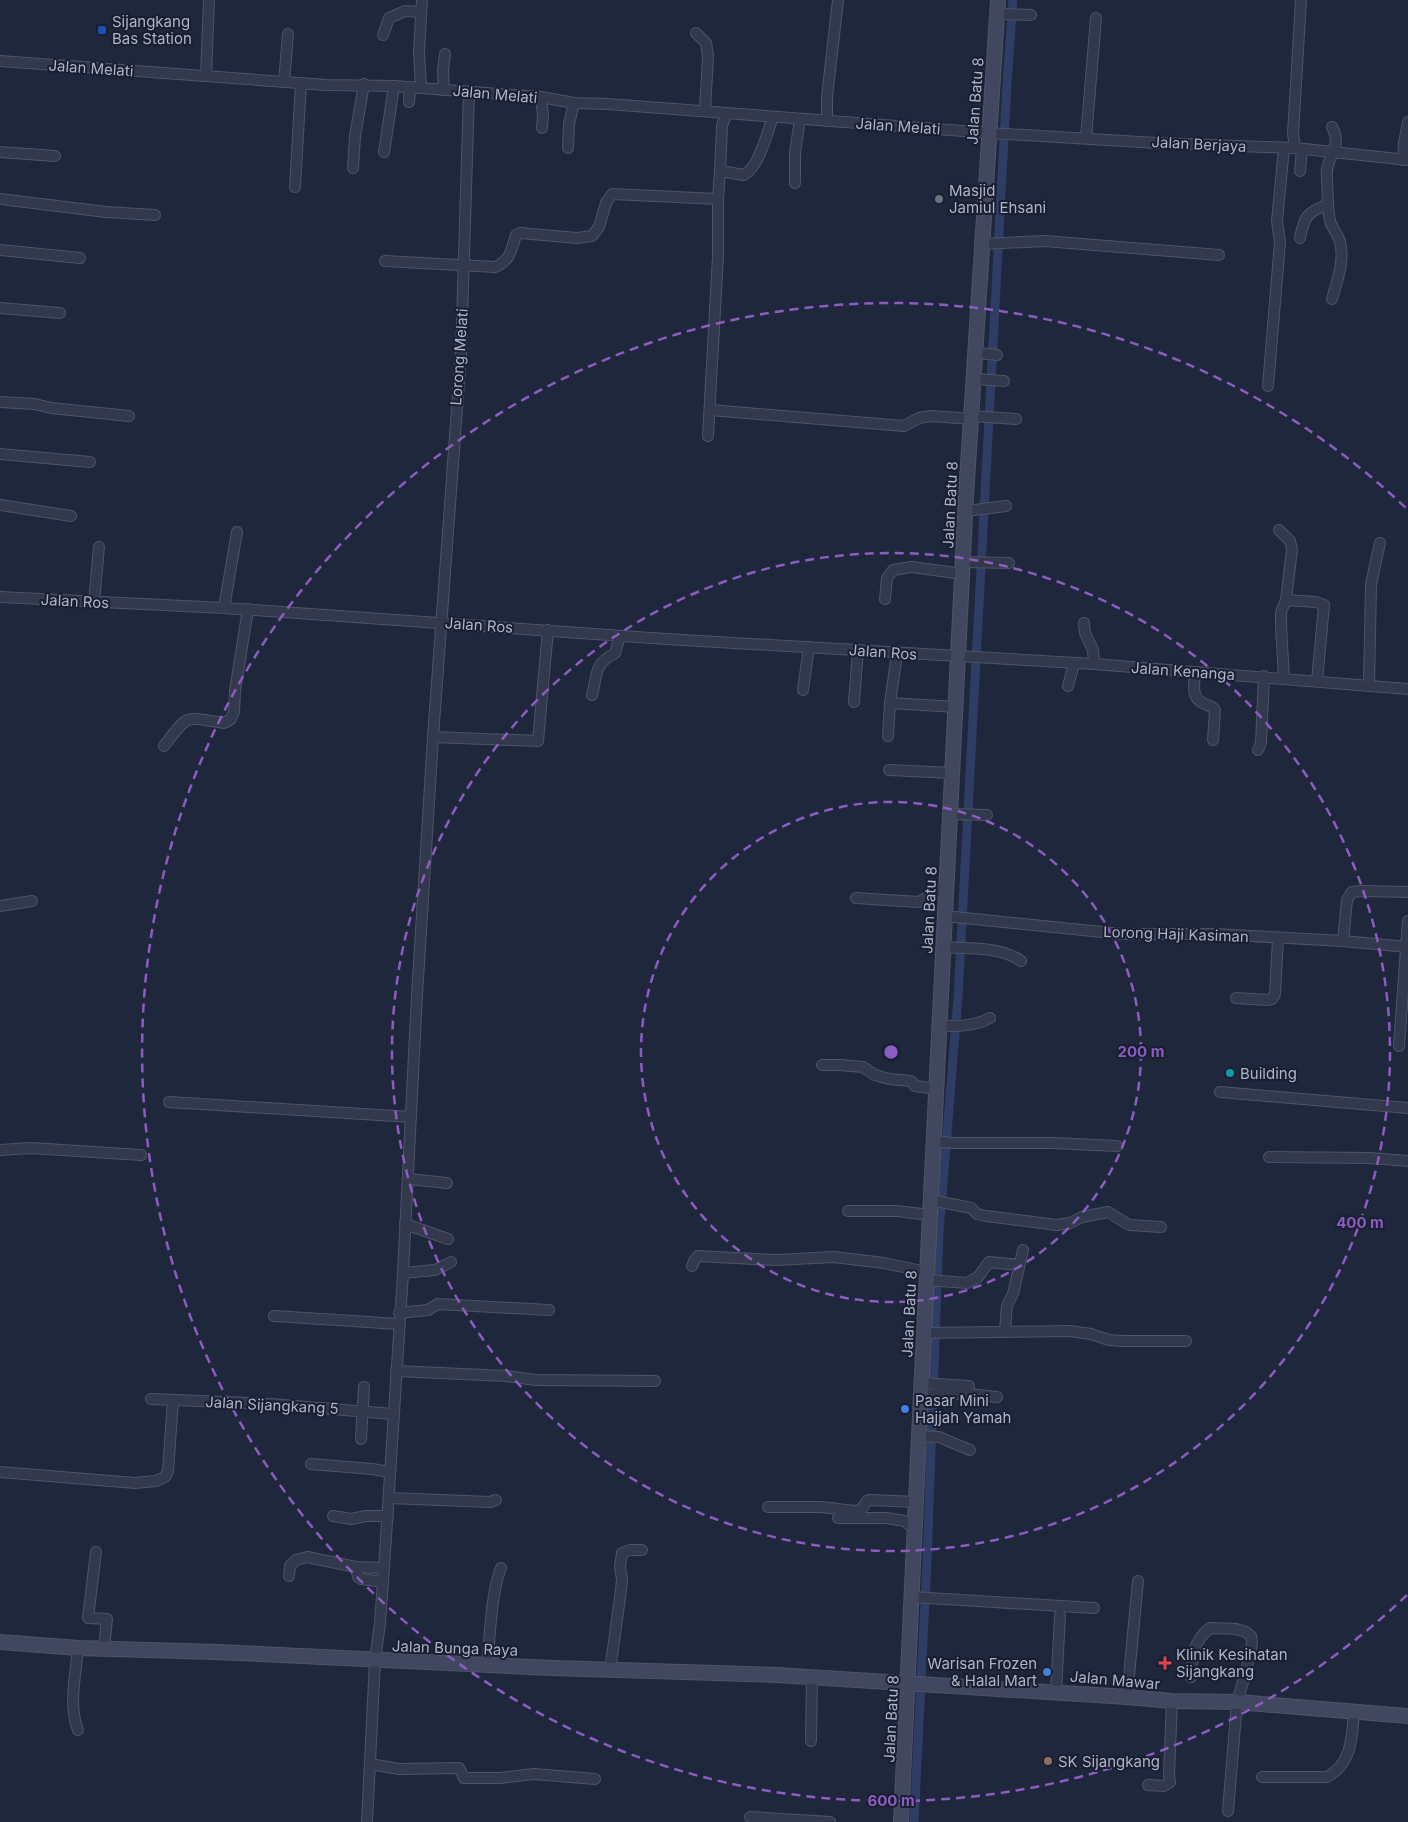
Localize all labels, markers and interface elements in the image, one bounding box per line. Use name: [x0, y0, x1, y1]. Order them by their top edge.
place label: Sijangkang Bas Station: [112, 12, 192, 48]
marker: Sijangkang Bas Station: [96, 24, 108, 36]
street label: Jalan Melati: [48, 56, 134, 80]
street label: Jalan Batu 8: [962, 57, 988, 145]
street label: Jalan Melati: [452, 81, 538, 107]
street label: Jalan Melati: [855, 114, 941, 138]
street label: Jalan Berjaya: [1151, 132, 1247, 156]
place label: Masjid Jamiul Ehsani: [949, 181, 1046, 217]
marker: Masjid Jamiul Ehsani: [933, 193, 945, 205]
street label: Lorong Melati: [446, 308, 472, 406]
street label: Jalan Batu 8: [938, 461, 962, 549]
street label: Jalan Ros: [40, 590, 110, 612]
street label: Jalan Ros: [444, 613, 514, 637]
street label: Jalan Ros: [848, 640, 918, 664]
street label: Jalan Kenanga: [1130, 658, 1236, 684]
street label: Jalan Batu 8: [917, 866, 941, 954]
street label: Lorong Haji Kasiman: [1103, 922, 1249, 946]
text: 200 m: [1118, 1042, 1164, 1061]
centre of rings: [882, 1043, 900, 1061]
place label: Building: [1240, 1064, 1297, 1083]
marker: Building: [1224, 1067, 1236, 1079]
text: 400 m: [1336, 1213, 1384, 1232]
street label: Jalan Batu 8: [897, 1270, 921, 1358]
place label: Pasar Mini Hajjah Yamah: [915, 1391, 1011, 1427]
street label: Jalan Sijangkang 5: [205, 1392, 339, 1418]
marker: Pasar Mini Hajjah Yamah: [899, 1403, 911, 1415]
street label: Jalan Bunga Raya: [392, 1636, 518, 1660]
place label: Klinik Kesihatan Sijangkang: [1176, 1645, 1288, 1681]
place label: Warisan Frozen & Halal Mart: [927, 1654, 1037, 1690]
marker: Klinik Kesihatan Sijangkang: [1158, 1656, 1172, 1670]
marker: Warisan Frozen & Halal Mart: [1041, 1666, 1053, 1678]
street label: Jalan Mawar: [1069, 1667, 1161, 1693]
street label: Jalan Batu 8: [879, 1675, 903, 1763]
place label: SK Sijangkang: [1058, 1752, 1160, 1771]
marker: SK Sijangkang: [1042, 1755, 1054, 1767]
text: 600 m: [867, 1791, 915, 1810]

